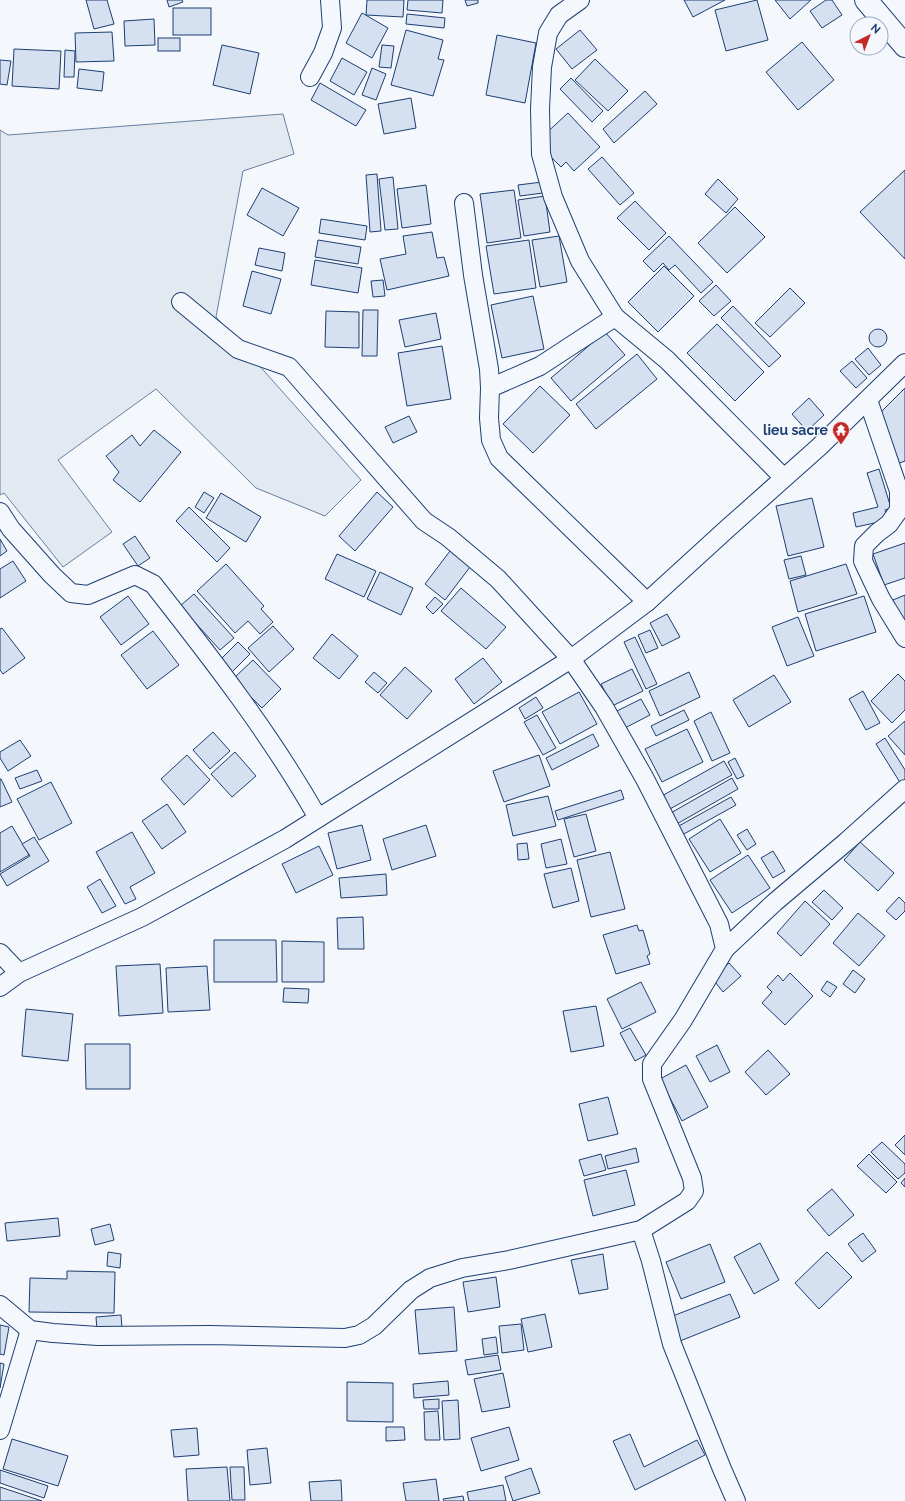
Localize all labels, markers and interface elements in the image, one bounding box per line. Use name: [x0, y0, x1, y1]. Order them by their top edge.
north arrow: [849, 16, 889, 56]
text: N: [868, 21, 883, 37]
temple icon: lieu sacre: [831, 420, 851, 445]
place label: lieu sacre: [763, 422, 829, 438]

